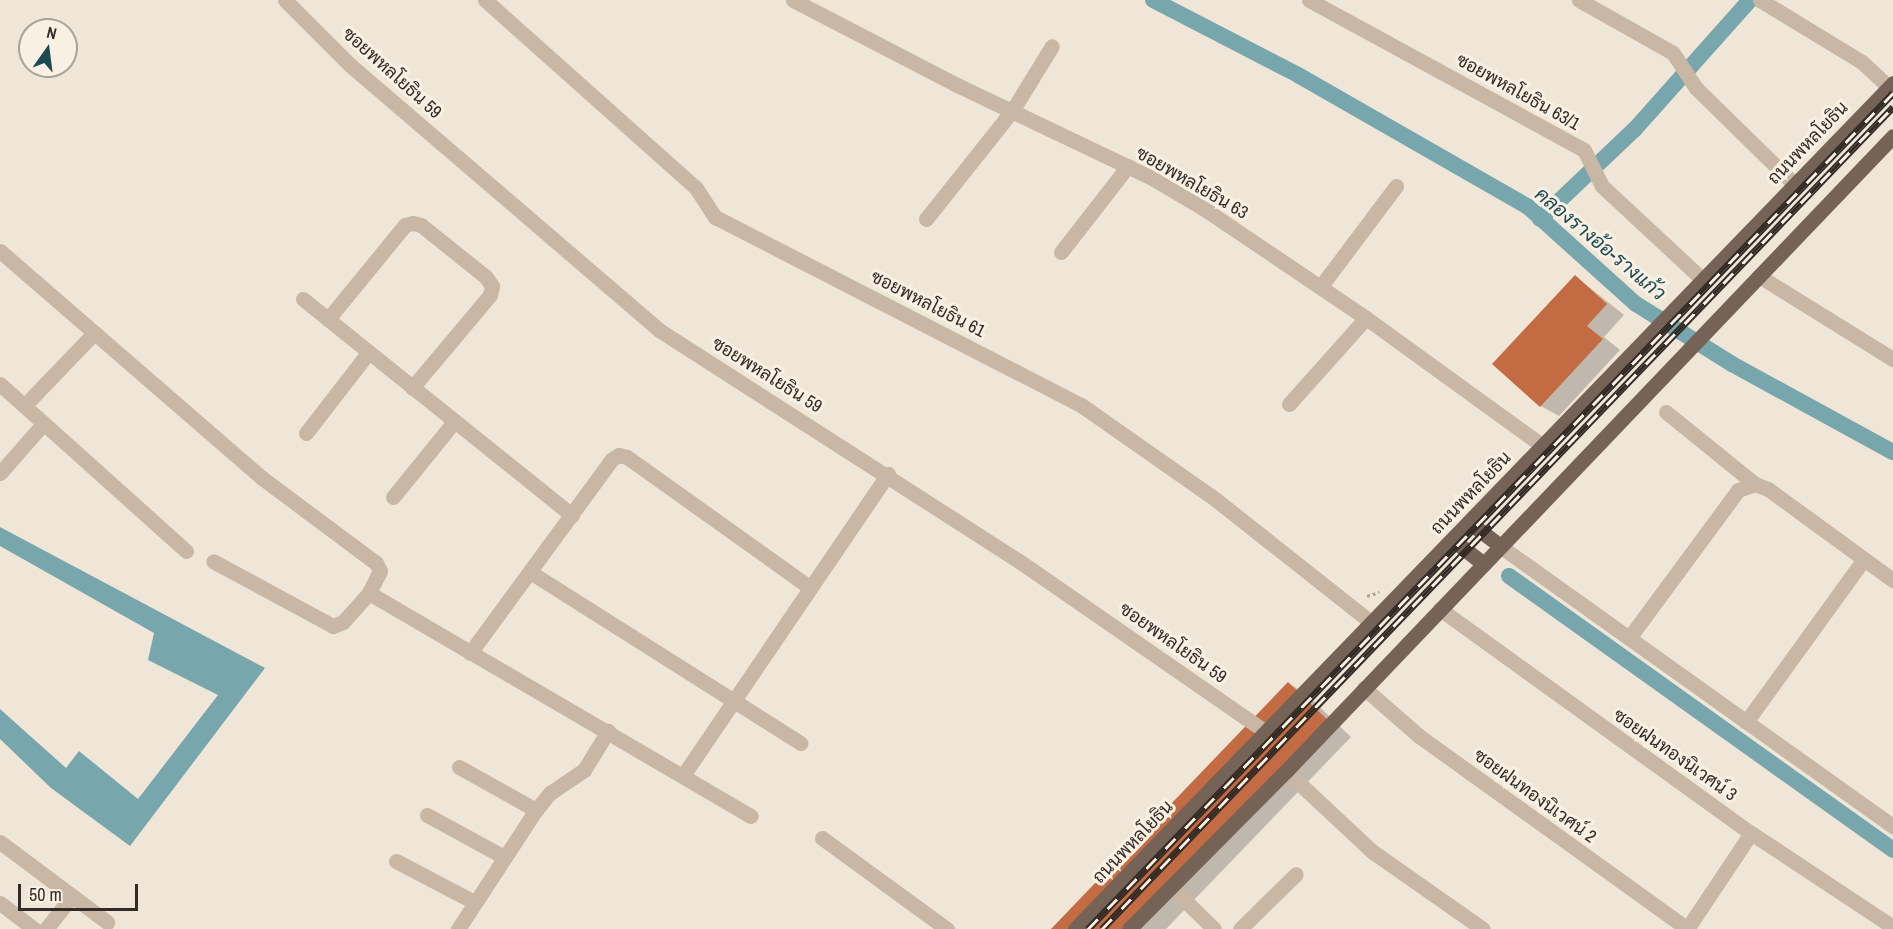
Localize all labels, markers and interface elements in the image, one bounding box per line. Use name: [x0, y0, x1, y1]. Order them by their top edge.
north arrow: [18, 18, 78, 78]
text: N: [45, 21, 59, 44]
street label: ซอยพหลโยธิน 59: [338, 23, 446, 123]
street label: ซอยพหลโยธิน 63/1: [1452, 49, 1584, 135]
street label: ถนนพหลโยธิน: [1763, 97, 1853, 189]
street label: ซอยพหลโยธิน 63: [1132, 142, 1252, 224]
water label: คลองรางอ้อ-รางแก้ว: [1531, 181, 1671, 305]
street label: ซอยพหลโยธิน 61: [867, 266, 989, 342]
street label: ซอยพหลโยธิน 59: [708, 333, 826, 417]
street label: ถนนพหลโยธิน: [1426, 447, 1516, 539]
street label: ซอยพหลโยธิน 59: [1115, 598, 1231, 688]
street label: ซอยฝนทองนิเวศน์ 3: [1609, 704, 1741, 806]
street label: ซอยฝนทองนิเวศน์ 2: [1470, 744, 1600, 848]
street label: ถนนพหลโยธิน: [1088, 796, 1178, 888]
scale bar: [21, 872, 141, 910]
text: 50 m: [29, 882, 62, 907]

